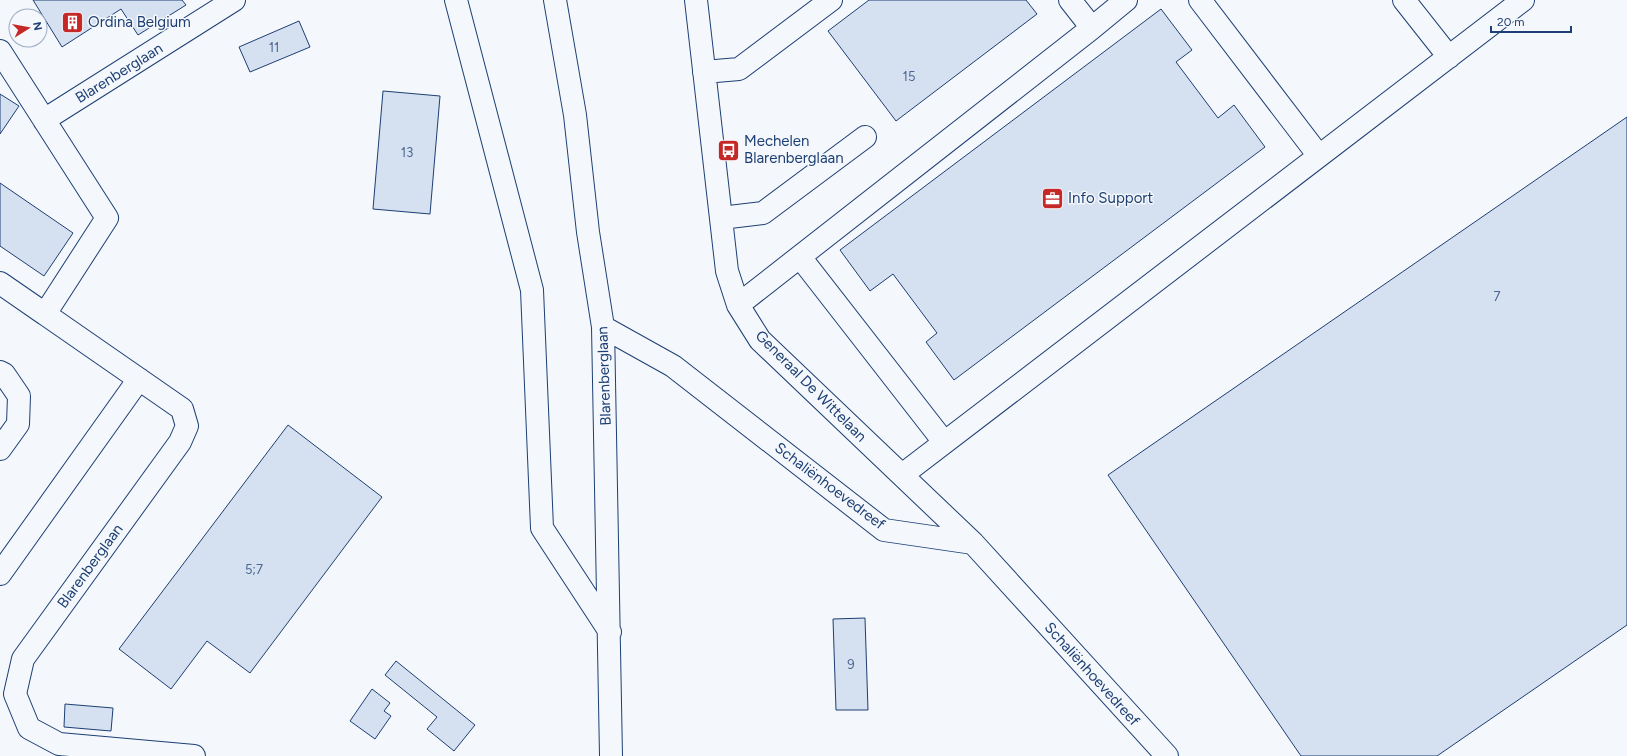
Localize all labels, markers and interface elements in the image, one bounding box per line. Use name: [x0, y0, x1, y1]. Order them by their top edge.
north arrow: [8, 8, 48, 48]
scale bar: [1491, 8, 1571, 34]
building icon: Ordina Belgium: [60, 9, 86, 35]
place label: Ordina Belgium: [88, 13, 191, 31]
text: 20 m: [1497, 15, 1525, 29]
text: N: [30, 21, 45, 32]
street label: Blarenberglaan: [72, 39, 166, 107]
house number: 11: [269, 40, 279, 55]
house number: 15: [903, 69, 915, 84]
place label: Mechelen Blarenberglaan: [744, 132, 844, 167]
bus stop icon: Mechelen Blarenberglaan: [715, 137, 741, 163]
house number: 13: [401, 145, 413, 160]
office icon: Info Support: [1040, 185, 1066, 211]
place label: Info Support: [1068, 189, 1153, 207]
house number: 7: [1494, 289, 1501, 304]
street label: Blarenberglaan: [593, 326, 615, 426]
street label: Generaal De Wittelaan: [752, 327, 870, 445]
street label: Schaliënhoevedreef: [771, 439, 889, 534]
street label: Blarenberglaan: [53, 520, 127, 612]
house number: 5;7: [245, 562, 263, 577]
street label: Schaliënhoevedreef: [1041, 618, 1144, 730]
house number: 9: [847, 657, 855, 672]

